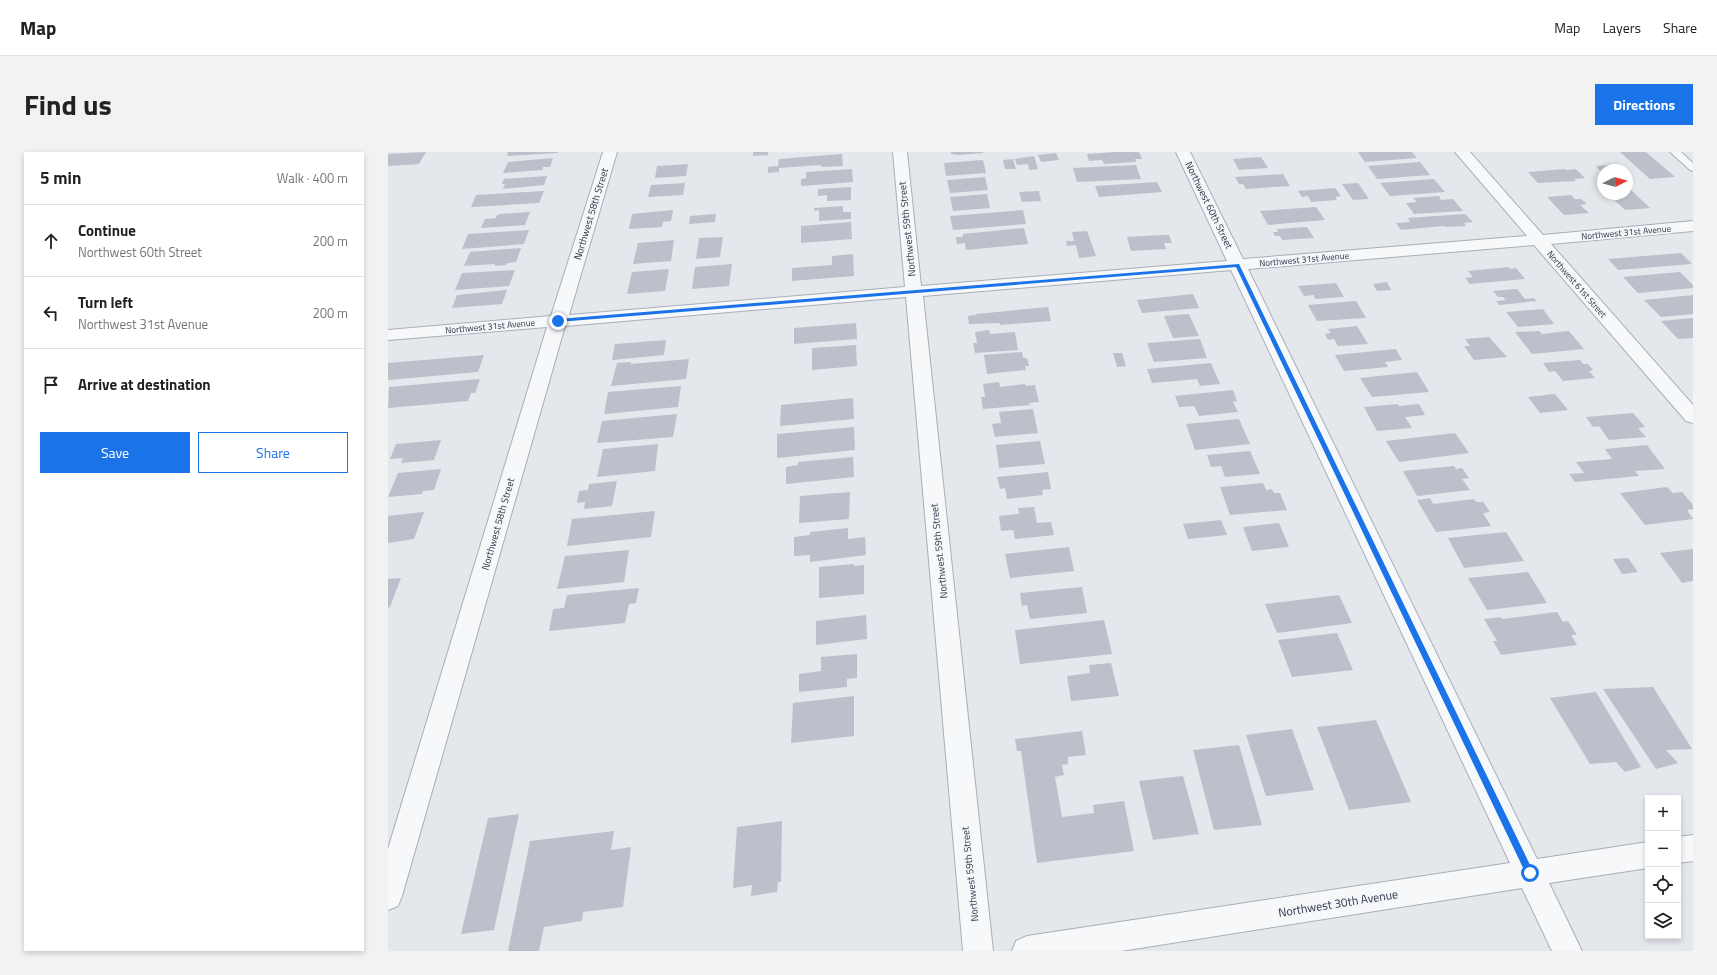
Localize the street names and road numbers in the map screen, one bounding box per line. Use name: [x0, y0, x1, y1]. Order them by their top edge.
street label: Northwest 60th Street: [1181, 159, 1237, 252]
street label: Northwest 58th Street: [570, 166, 612, 262]
street label: Northwest 59th Street: [895, 180, 919, 277]
street label: Northwest 31st Avenue: [1581, 222, 1672, 242]
street label: Northwest 61st Street: [1544, 248, 1610, 321]
street label: Northwest 31st Avenue: [1259, 249, 1350, 269]
street label: Northwest 31st Avenue: [445, 316, 536, 336]
street label: Northwest 58th Street: [478, 476, 518, 572]
street label: Northwest 59th Street: [927, 502, 951, 599]
street label: Northwest 59th Street: [958, 825, 982, 922]
street label: Northwest 30th Avenue: [1277, 884, 1399, 922]

